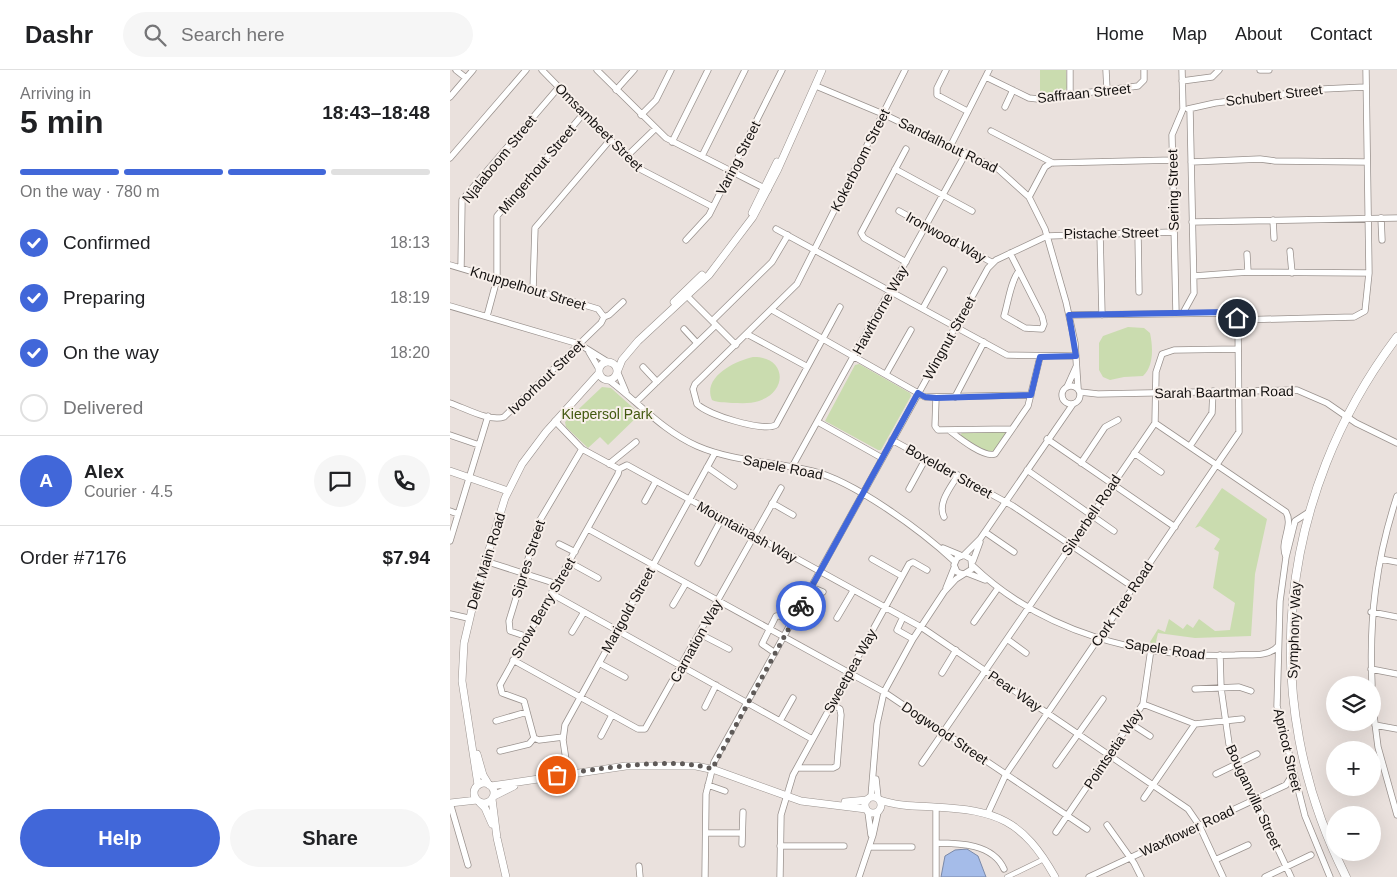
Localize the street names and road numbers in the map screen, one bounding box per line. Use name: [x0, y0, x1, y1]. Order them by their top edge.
street label: Omsambeet Street: [552, 80, 646, 174]
street label: Saffraan Street: [1036, 80, 1132, 106]
street label: Schubert Street: [1225, 81, 1323, 109]
street label: Kokerboom Street: [827, 106, 893, 214]
street label: Njalaboom Street: [459, 112, 539, 206]
street label: Sandalhout Road: [896, 114, 1000, 176]
street label: Varing Street: [713, 118, 763, 198]
street label: Mingerhout Street: [495, 121, 579, 217]
street label: Sering Street: [1164, 149, 1182, 231]
street label: Ironwood Way: [903, 208, 989, 266]
street label: Pistache Street: [1063, 224, 1159, 242]
street label: Knuppelhout Street: [468, 263, 588, 313]
street label: Hawthorne Way: [849, 263, 911, 357]
street label: Wingnut Street: [920, 294, 978, 382]
street label: Ivoorhout Street: [505, 337, 587, 417]
street label: Sarah Baartman Road: [1154, 383, 1294, 401]
street label: Boxelder Street: [903, 441, 995, 501]
street label: Sapele Road: [742, 451, 824, 483]
street label: Silverbell Road: [1058, 471, 1124, 559]
street label: Mountainash Way: [694, 498, 800, 566]
street label: Delft Main Road: [464, 511, 508, 611]
street label: Sipres Street: [508, 518, 548, 600]
street label: Snow Berry Street: [508, 555, 578, 661]
street label: Cork Tree Road: [1088, 559, 1156, 649]
street label: Marigold Street: [598, 565, 658, 655]
street label: Symphony Way: [1284, 581, 1304, 679]
street label: Carnation Way: [667, 597, 725, 685]
street label: Sweetpea Way: [820, 626, 880, 716]
street label: Sapele Road: [1124, 635, 1206, 663]
street label: Pear Way: [985, 667, 1045, 715]
street label: Dogwood Street: [899, 698, 991, 768]
street label: Pointsetia Way: [1080, 706, 1146, 792]
street label: Apricot Street: [1271, 707, 1305, 793]
street label: Bouganvilla Street: [1223, 742, 1285, 852]
street label: Waxflower Road: [1137, 802, 1237, 860]

